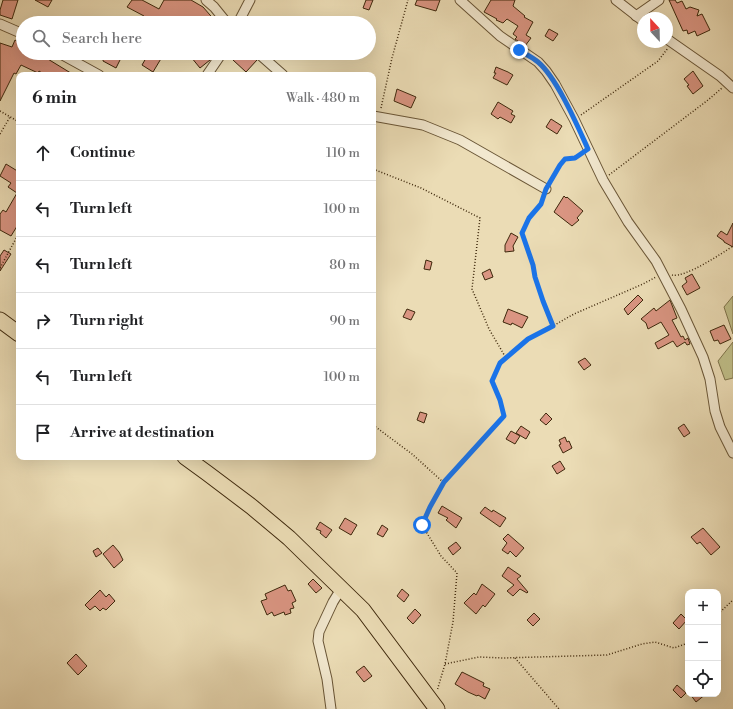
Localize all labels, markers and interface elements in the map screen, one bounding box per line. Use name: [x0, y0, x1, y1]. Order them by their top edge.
north arrow: [637, 12, 673, 48]
search box: [16, 16, 376, 60]
icon: search: [30, 27, 52, 49]
text: Search here: [62, 29, 142, 48]
route end: [510, 41, 528, 59]
text: 6 min: [32, 87, 77, 109]
text: Walk · 480 m: [286, 90, 360, 106]
icon: ahead: [32, 142, 54, 164]
text: Continue: [70, 143, 135, 162]
text: 110 m: [326, 145, 360, 161]
icon: left: [32, 198, 54, 220]
text: Turn left: [70, 199, 132, 218]
text: 100 m: [324, 201, 360, 217]
icon: left: [32, 254, 54, 276]
text: Turn left: [70, 255, 132, 274]
text: 80 m: [329, 257, 360, 273]
icon: right: [32, 310, 54, 332]
text: Turn right: [70, 311, 144, 330]
text: 90 m: [329, 313, 360, 329]
icon: left: [32, 366, 54, 388]
text: Turn left: [70, 367, 132, 386]
text: 100 m: [324, 369, 360, 385]
icon: arrive: [32, 422, 54, 444]
text: Arrive at destination: [70, 423, 214, 442]
route start: [413, 516, 431, 534]
map controls: [685, 589, 721, 697]
button: +: [685, 589, 721, 625]
button: −: [685, 625, 721, 661]
button: locate: [685, 661, 721, 697]

